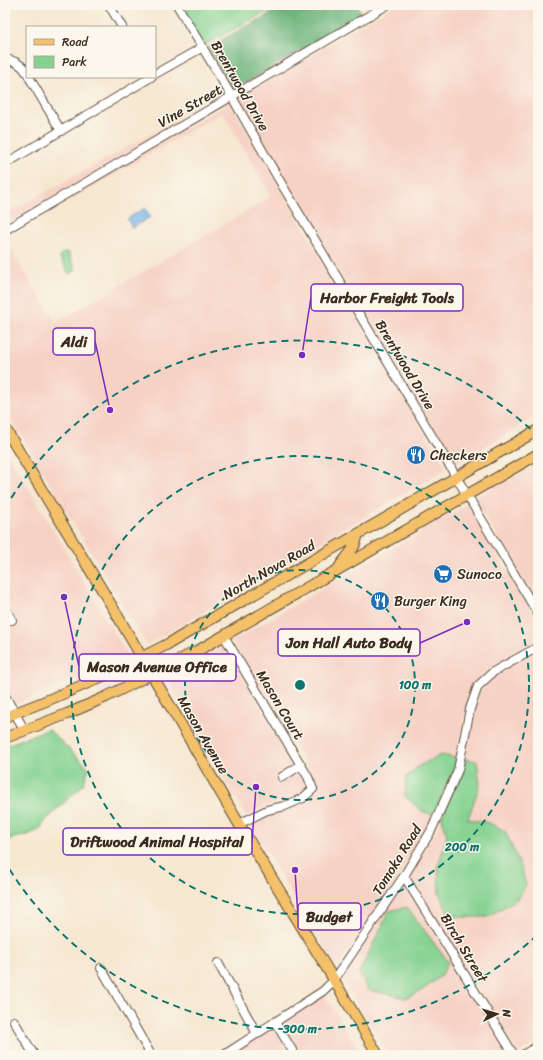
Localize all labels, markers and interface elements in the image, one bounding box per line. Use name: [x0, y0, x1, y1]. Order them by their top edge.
legend: [26, 26, 156, 78]
text: Road: [62, 31, 89, 53]
street label: Brentwood Drive: [204, 36, 276, 136]
text: Park: [62, 51, 87, 73]
street label: Vine Street: [153, 77, 227, 135]
callout: Harbor Freight Tools: [311, 284, 463, 311]
text: Harbor Freight Tools: [319, 285, 455, 311]
street label: Brentwood Drive: [368, 315, 442, 415]
callout: Aldi: [53, 328, 95, 355]
text: Aldi: [60, 329, 88, 355]
place label: Checkers: [430, 443, 488, 468]
restaurant icon: Checkers: [405, 444, 427, 466]
street label: North Nova Road: [218, 532, 322, 607]
place label: Sunoco: [457, 562, 502, 587]
supermarket icon: Sunoco: [432, 563, 454, 585]
place label: Burger King: [394, 589, 467, 614]
restaurant icon: Burger King: [369, 590, 391, 612]
callout: Jon Hall Auto Body: [278, 629, 420, 656]
text: Jon Hall Auto Body: [285, 630, 412, 656]
callout: Mason Avenue Office: [79, 654, 236, 681]
text: Mason Avenue Office: [86, 654, 228, 680]
street label: Mason Court: [249, 665, 311, 745]
text: 100 m: [399, 674, 432, 696]
centre of rings: [293, 678, 307, 692]
street label: Mason Avenue: [170, 691, 236, 779]
street label: Tomoka Road: [365, 818, 430, 900]
callout: Driftwood Animal Hospital: [63, 828, 252, 855]
text: Driftwood Animal Hospital: [70, 829, 244, 855]
text: 200 m: [444, 836, 480, 858]
callout: Budget: [298, 903, 361, 930]
text: Budget: [306, 904, 353, 930]
street label: Birch Street: [433, 909, 495, 989]
north arrow: [477, 994, 517, 1034]
text: N: [497, 1008, 516, 1018]
text: 300 m: [282, 1018, 318, 1040]

